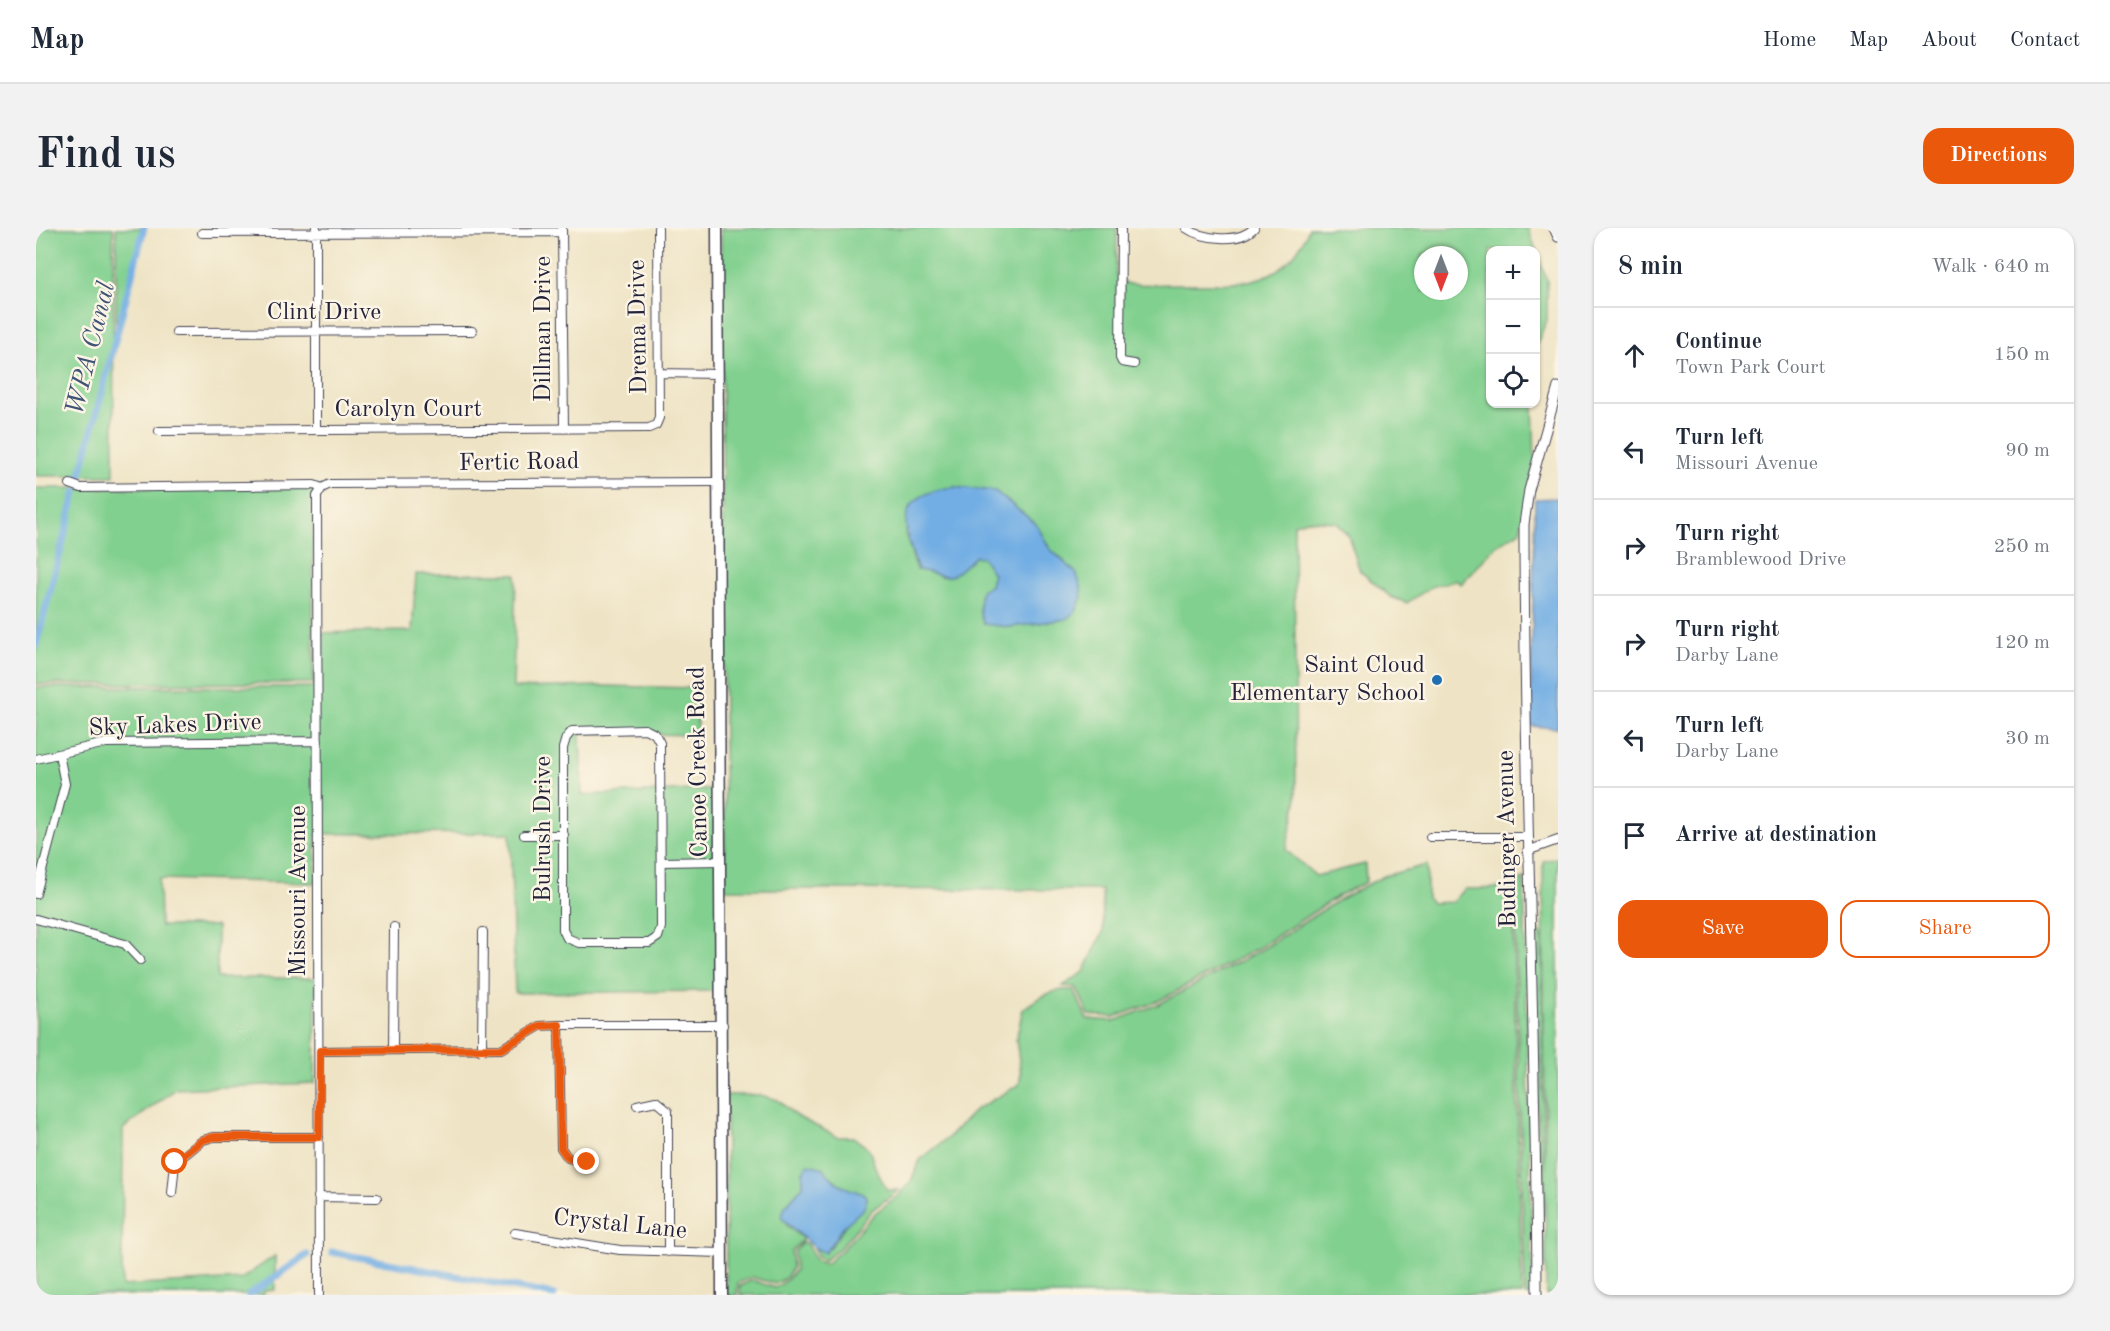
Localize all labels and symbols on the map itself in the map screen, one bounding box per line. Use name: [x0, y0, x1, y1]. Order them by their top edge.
north arrow: [1414, 246, 1468, 300]
street label: Dillman Drive: [532, 256, 556, 402]
street label: Drema Drive: [626, 259, 652, 395]
water label: WPA Canal: [62, 279, 120, 419]
street label: Clint Drive: [267, 301, 381, 325]
street label: Carolyn Court: [334, 398, 482, 422]
street label: Fertic Road: [458, 450, 580, 476]
place label: Saint Cloud Elementary School: [1230, 654, 1425, 706]
street label: Canoe Creek Road: [685, 666, 713, 858]
marker: Saint Cloud Elementary School: [1430, 673, 1444, 687]
street label: Sky Lakes Drive: [88, 711, 262, 741]
street label: Budinger Avenue: [1494, 750, 1522, 928]
street label: Bulrush Drive: [532, 756, 556, 902]
street label: Missouri Avenue: [287, 805, 311, 977]
route start: [161, 1148, 187, 1174]
route end: [573, 1148, 599, 1174]
street label: Crystal Lane: [552, 1206, 688, 1244]

